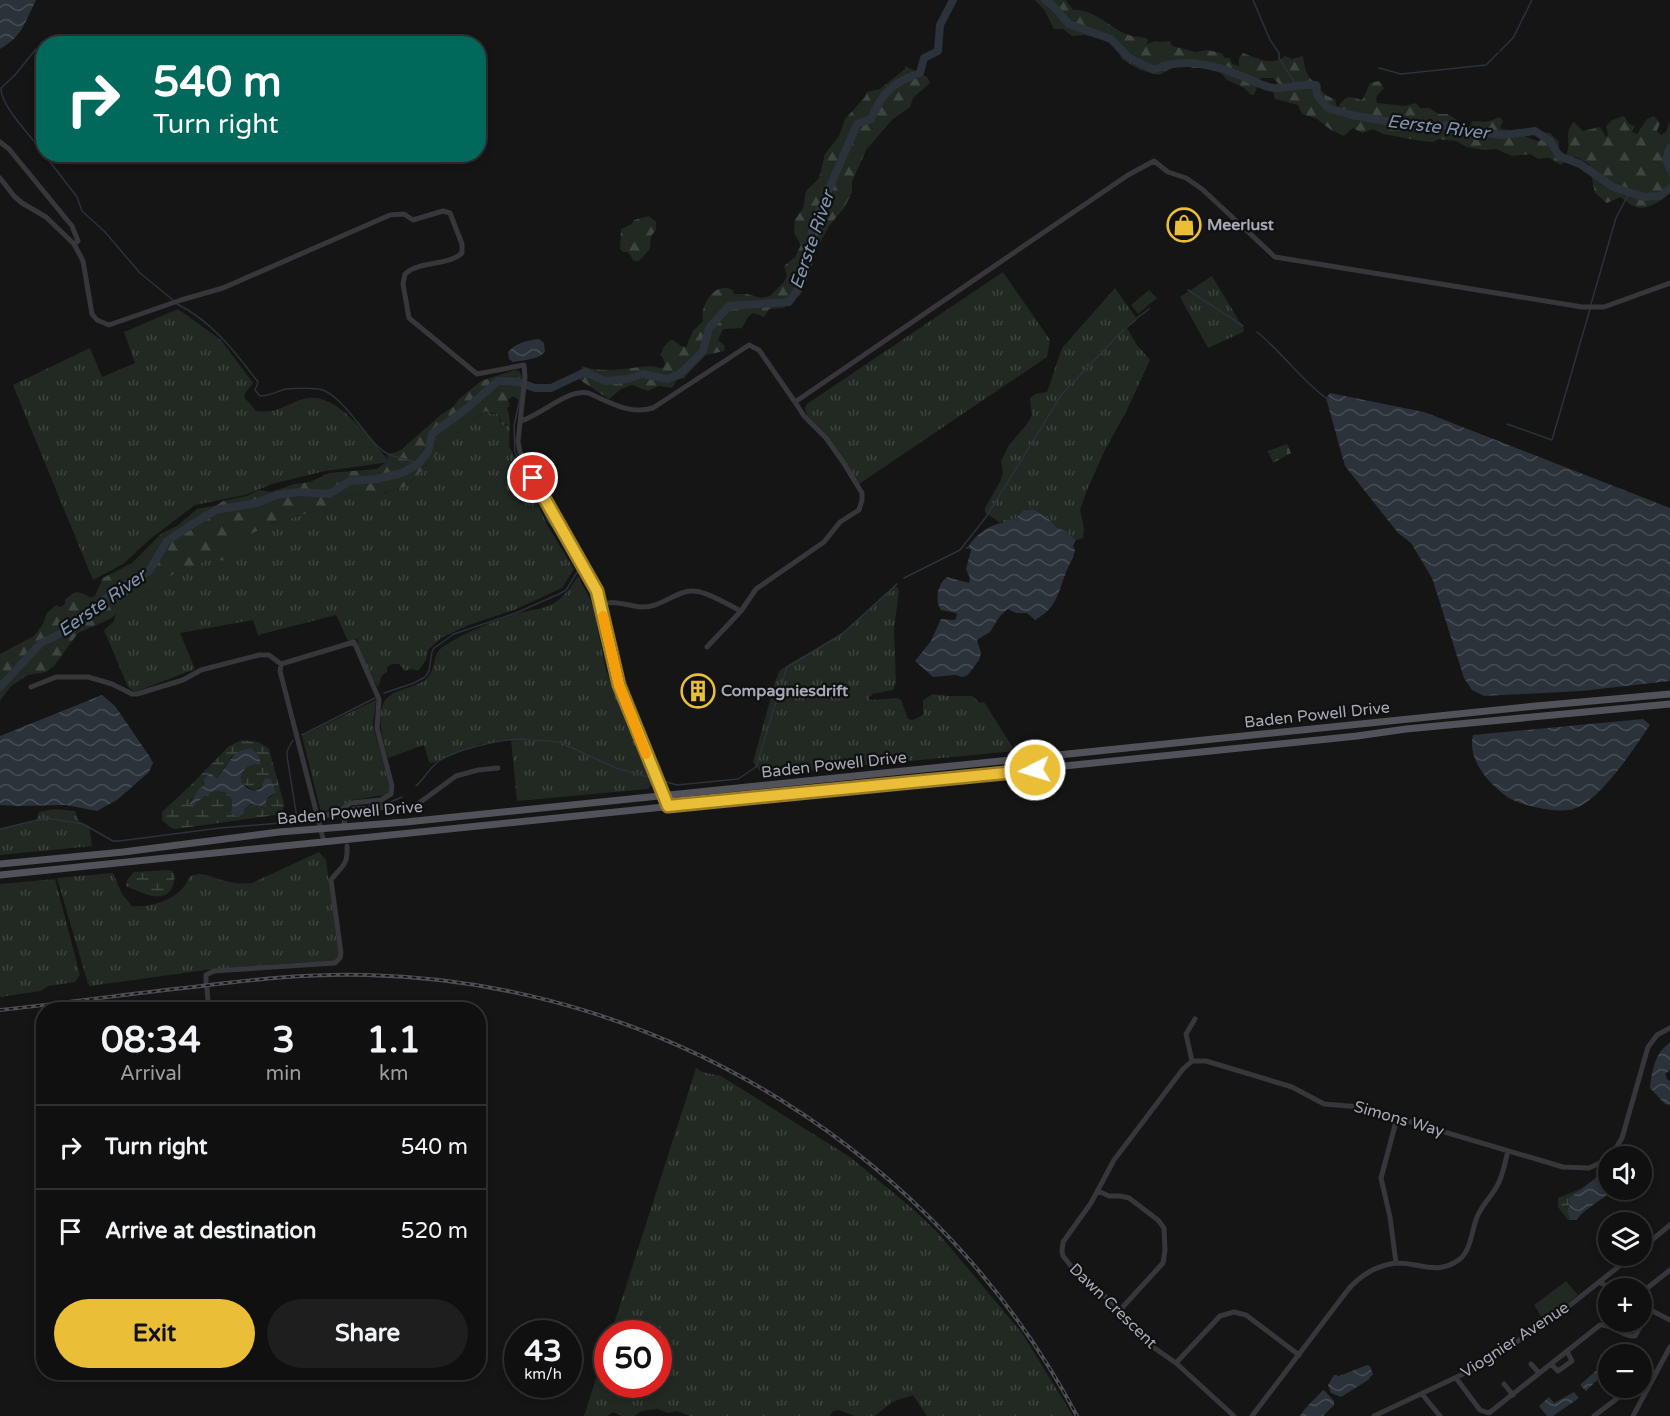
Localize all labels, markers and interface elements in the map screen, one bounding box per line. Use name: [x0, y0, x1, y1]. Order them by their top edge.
text: 540 m: [153, 57, 282, 108]
icon: right: [54, 60, 132, 138]
text: Turn right: [153, 108, 279, 141]
water label: Eerste River: [1386, 110, 1492, 144]
water label: Eerste River: [785, 186, 840, 292]
shop icon: Meerlust: [1166, 207, 1202, 243]
place label: Meerlust: [1207, 215, 1275, 235]
pin: [507, 452, 558, 503]
icon: arrive: [516, 461, 549, 494]
water label: Eerste River: [54, 563, 152, 641]
building icon: Compagniesdrift: [680, 673, 716, 709]
place label: Compagniesdrift: [721, 681, 849, 701]
street label: Baden Powell Drive: [1243, 697, 1391, 733]
position arrow: [1003, 738, 1067, 802]
street label: Baden Powell Drive: [760, 747, 908, 783]
street label: Baden Powell Drive: [276, 797, 424, 829]
text: 08:34: [101, 1019, 201, 1062]
text: 3: [272, 1019, 295, 1062]
text: 1.1: [366, 1019, 421, 1062]
text: Arrival: [120, 1062, 182, 1086]
text: min: [266, 1062, 301, 1086]
text: km: [379, 1062, 408, 1086]
street label: Simons Way: [1352, 1097, 1447, 1141]
icon: right: [54, 1131, 87, 1164]
text: Turn right: [105, 1134, 207, 1160]
text: 540 m: [401, 1134, 468, 1160]
map controls: [1598, 1146, 1652, 1398]
button: sound: [1598, 1146, 1652, 1200]
button: layers: [1598, 1212, 1652, 1266]
icon: arrive: [54, 1215, 87, 1248]
text: Arrive at destination: [105, 1218, 316, 1244]
text: 520 m: [401, 1218, 468, 1244]
street label: Dawn Crescent: [1065, 1259, 1161, 1353]
button: +: [1598, 1278, 1652, 1332]
street label: Viognier Avenue: [1457, 1298, 1573, 1382]
button: Exit: [54, 1299, 255, 1368]
button: Share: [267, 1299, 468, 1368]
speed limit sign: 50: [594, 1320, 672, 1398]
text: 43: [524, 1333, 562, 1370]
button: −: [1598, 1344, 1652, 1398]
text: km/h: [524, 1365, 562, 1383]

